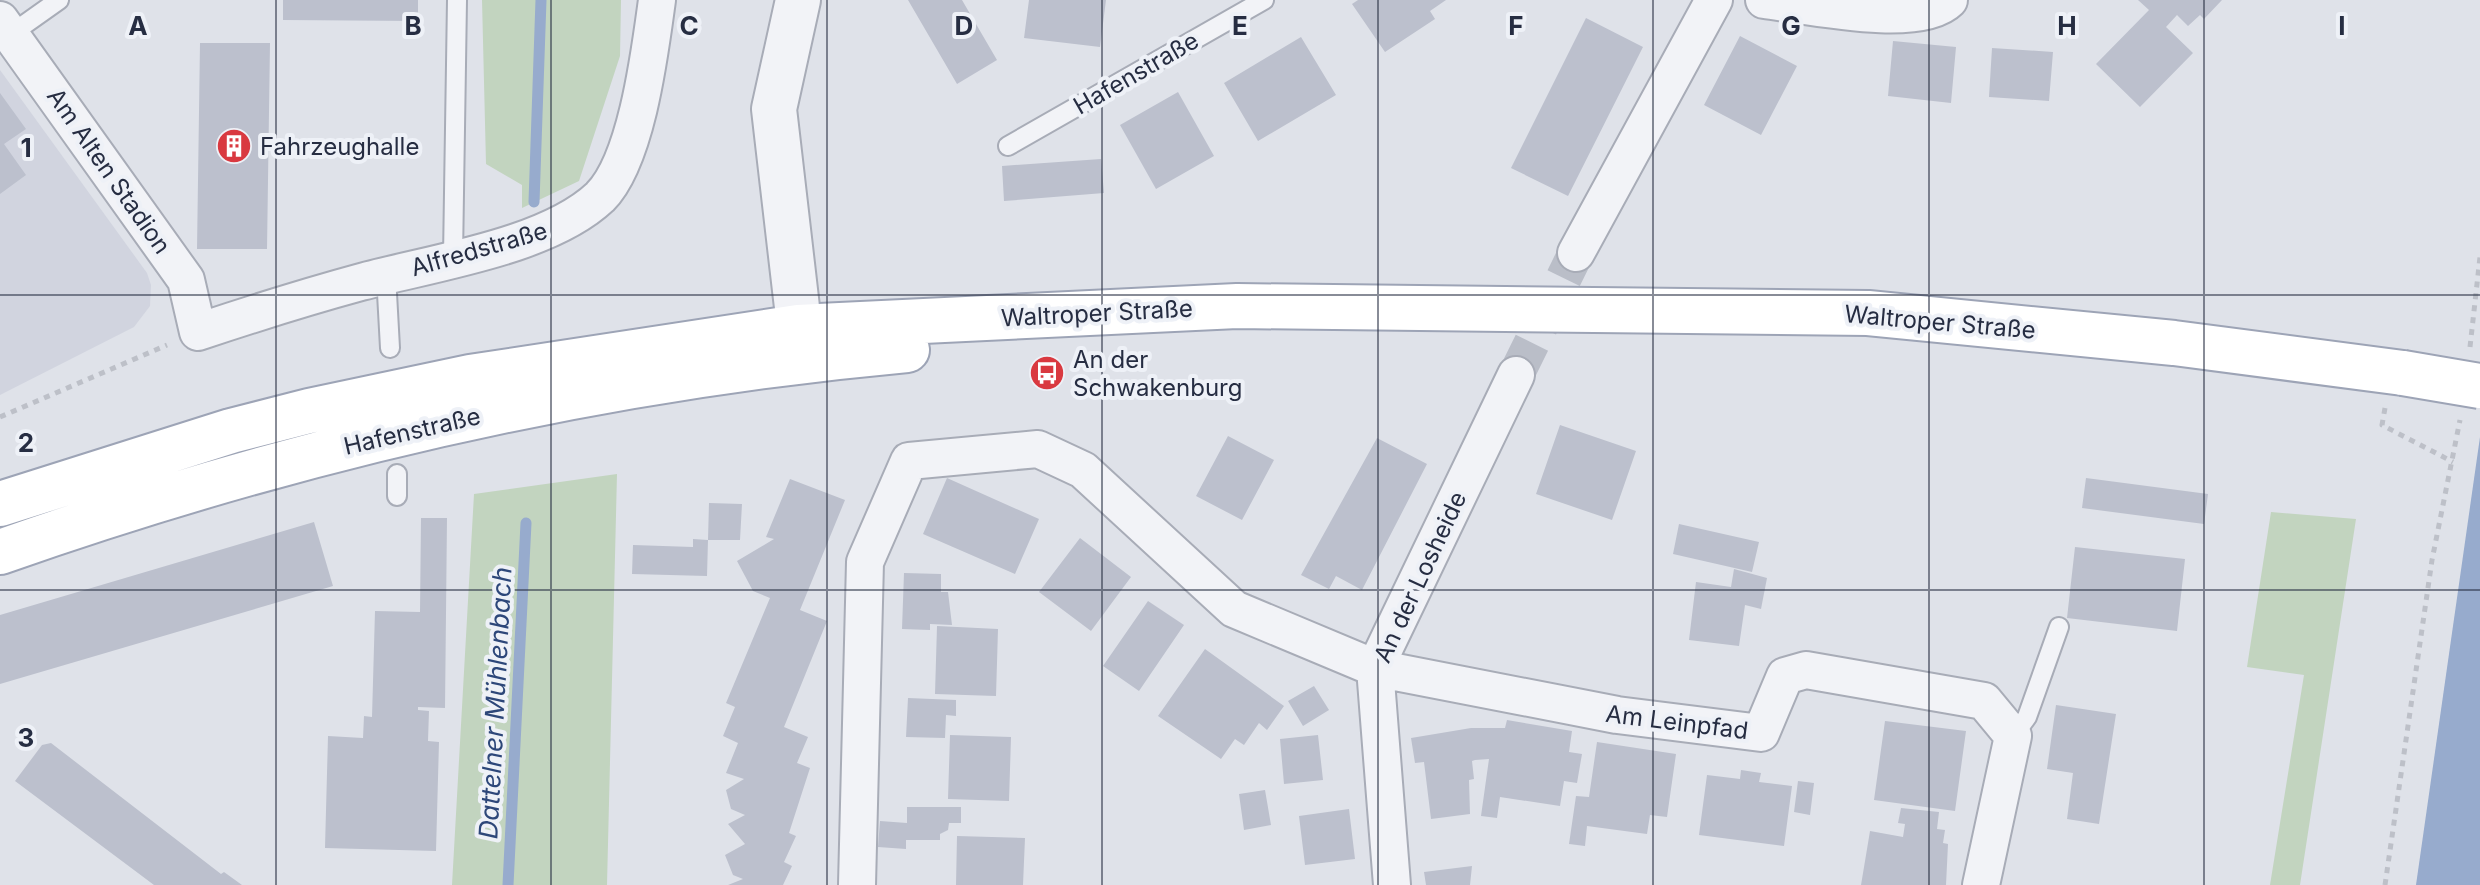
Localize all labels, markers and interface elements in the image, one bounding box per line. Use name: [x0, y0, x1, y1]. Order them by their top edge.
text: A: [128, 10, 148, 41]
text: B: [404, 10, 422, 41]
text: C: [679, 10, 699, 41]
text: D: [955, 10, 973, 41]
text: E: [1232, 10, 1248, 41]
text: F: [1508, 10, 1524, 41]
text: G: [1781, 10, 1801, 41]
text: H: [2057, 10, 2077, 41]
text: I: [2338, 10, 2346, 41]
street label: Hafenstraße: [1068, 26, 1204, 120]
street label: Am Alten Stadion: [41, 83, 177, 259]
building icon: Fahrzeughalle: [215, 127, 253, 165]
text: 1: [20, 132, 32, 163]
place label: Fahrzeughalle: [260, 132, 419, 161]
street label: Alfredstraße: [408, 216, 550, 282]
street label: Waltroper Straße: [1000, 293, 1194, 333]
street label: Waltroper Straße: [1843, 299, 2037, 345]
place label: An der Schwakenburg: [1073, 345, 1242, 402]
bus stop icon: An der Schwakenburg: [1028, 354, 1066, 392]
street label: Hafenstraße: [341, 401, 483, 461]
text: 2: [18, 427, 34, 458]
street label: An der Losheide: [1368, 487, 1472, 667]
water label: Dattelner Mühlenbach: [472, 566, 518, 840]
street label: Am Leinpfad: [1604, 699, 1750, 745]
text: 3: [18, 722, 34, 753]

